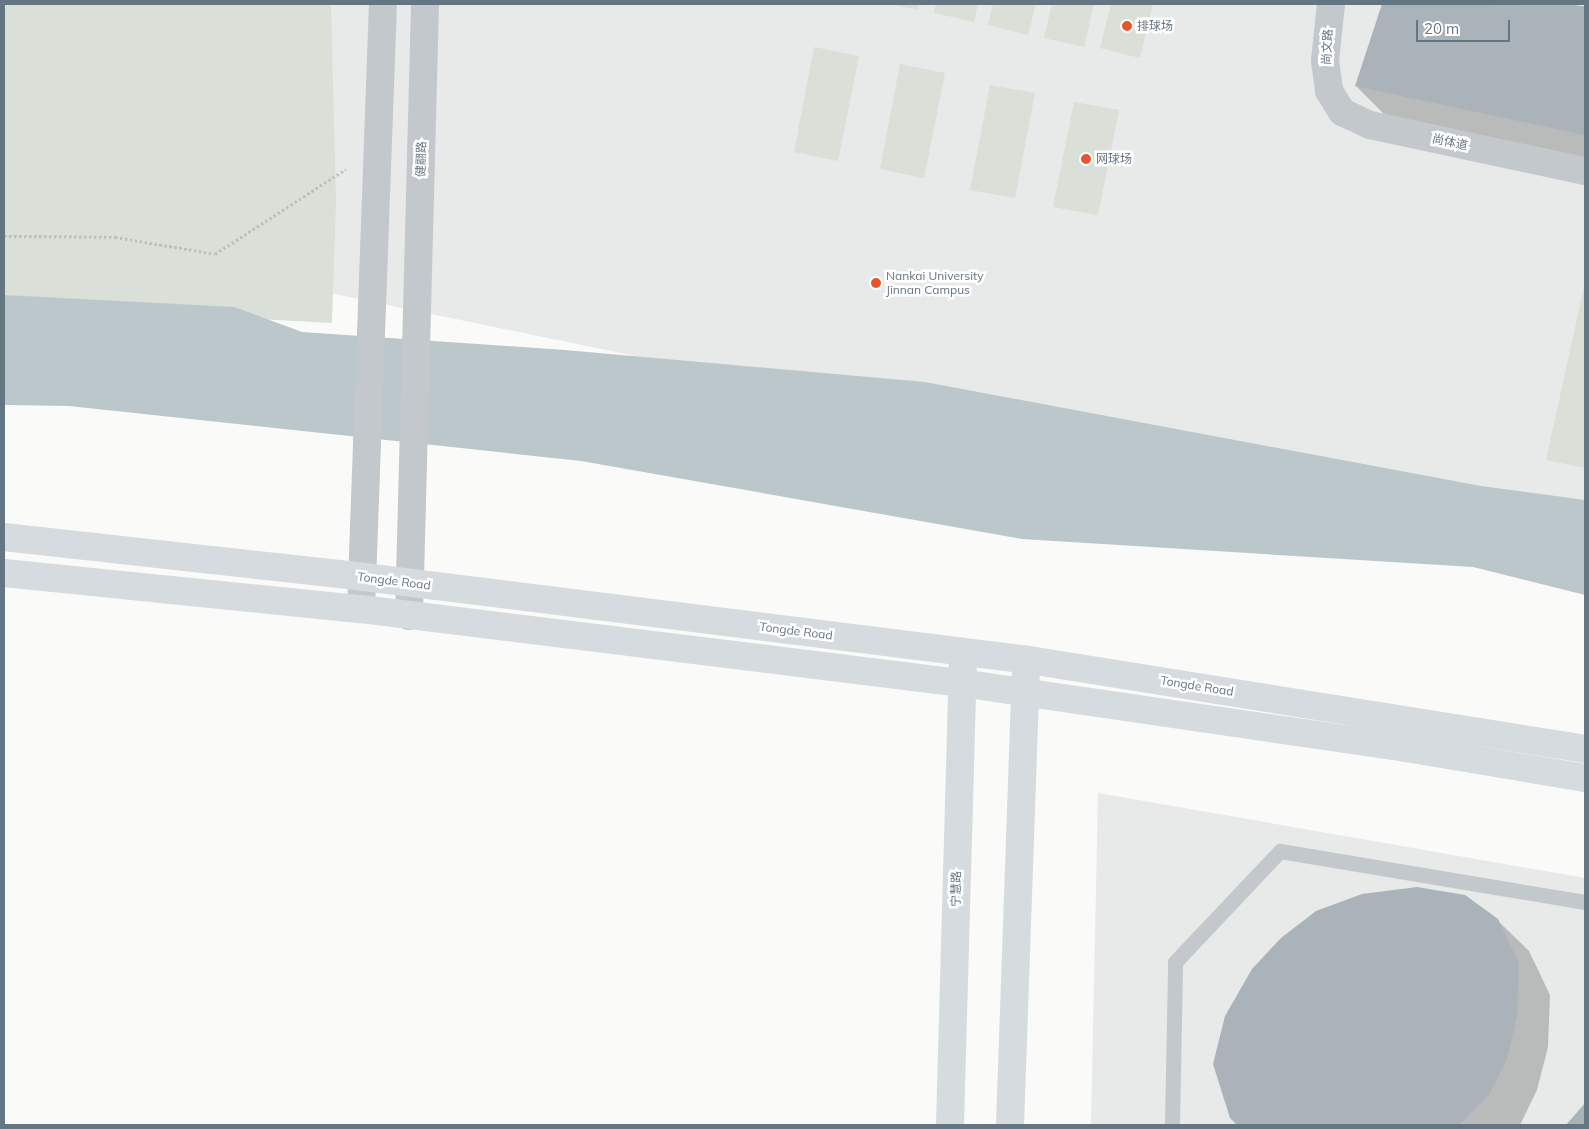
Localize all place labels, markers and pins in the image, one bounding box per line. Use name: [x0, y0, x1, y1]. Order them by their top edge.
place label: 排球场: [1137, 19, 1173, 33]
marker: 排球场: [1121, 20, 1133, 32]
place label: 网球场: [1096, 152, 1132, 166]
marker: 网球场: [1080, 153, 1092, 165]
place label: Nankai University Jinnan Campus: [886, 269, 984, 297]
marker: Nankai University Jinnan Campus: [870, 277, 882, 289]

